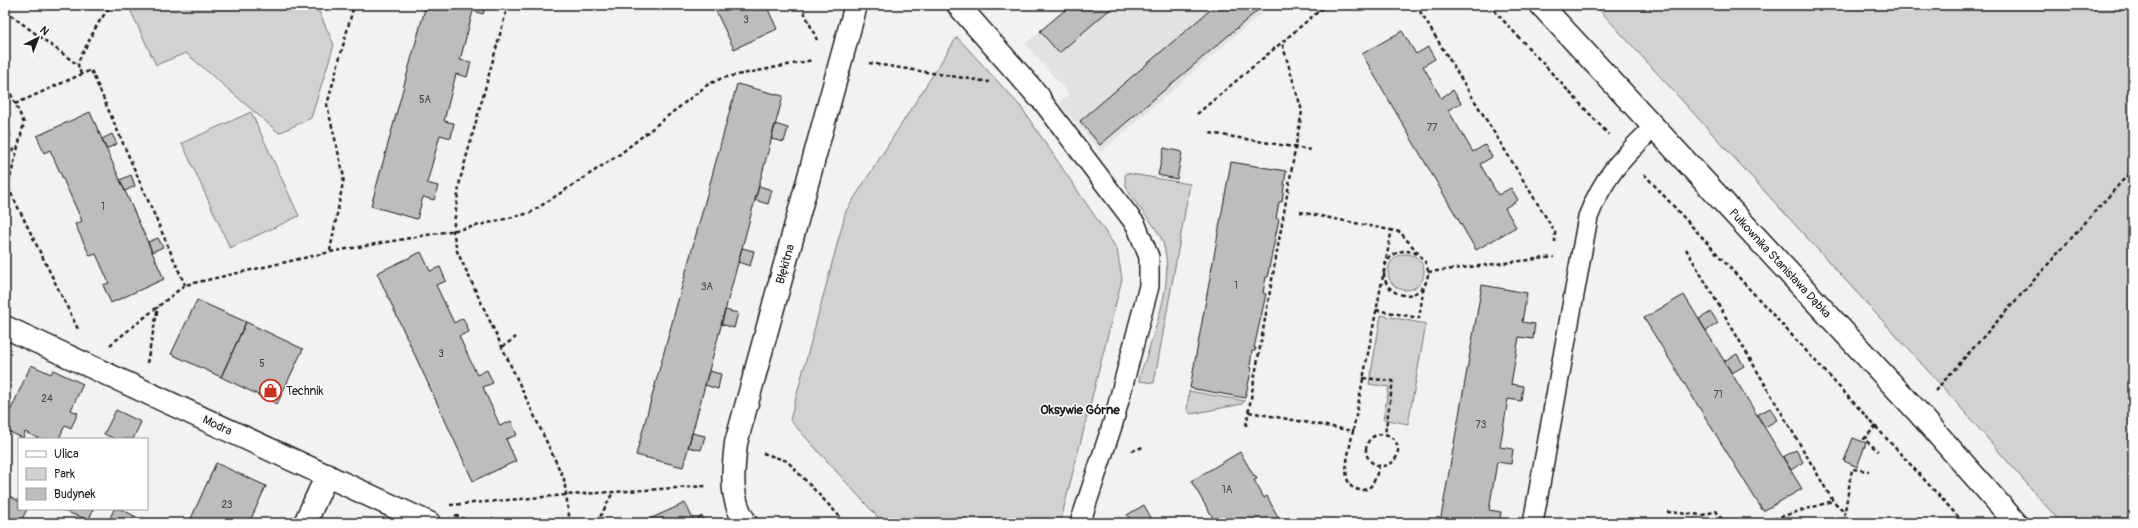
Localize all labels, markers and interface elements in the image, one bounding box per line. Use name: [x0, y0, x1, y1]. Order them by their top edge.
house number: 3: [743, 14, 749, 26]
north arrow: [18, 18, 58, 58]
text: N: [37, 24, 52, 39]
house number: 5A: [419, 94, 431, 106]
house number: 77: [1427, 122, 1438, 134]
house number: 1: [101, 201, 105, 213]
street label: Pułkownika Stanisława Dąbka: [1725, 206, 1834, 322]
street label: Błękitna: [773, 242, 798, 286]
house number: 1: [1234, 280, 1238, 292]
house number: 3A: [701, 281, 714, 293]
house number: 3: [438, 348, 444, 360]
house number: 5: [259, 358, 265, 370]
shop icon: Technik: [257, 378, 283, 404]
place label: Technik: [286, 384, 324, 399]
house number: 71: [1713, 389, 1723, 401]
house number: 24: [41, 393, 53, 405]
district label: Oksywie Górne: [1040, 402, 1120, 418]
street label: Modra: [200, 412, 235, 439]
house number: 73: [1476, 419, 1487, 431]
legend: [18, 438, 148, 510]
text: Ulica: [54, 447, 79, 462]
text: Park: [54, 467, 75, 482]
house number: 1A: [1222, 484, 1233, 496]
text: Budynek: [54, 487, 96, 502]
house number: 23: [222, 499, 233, 511]

